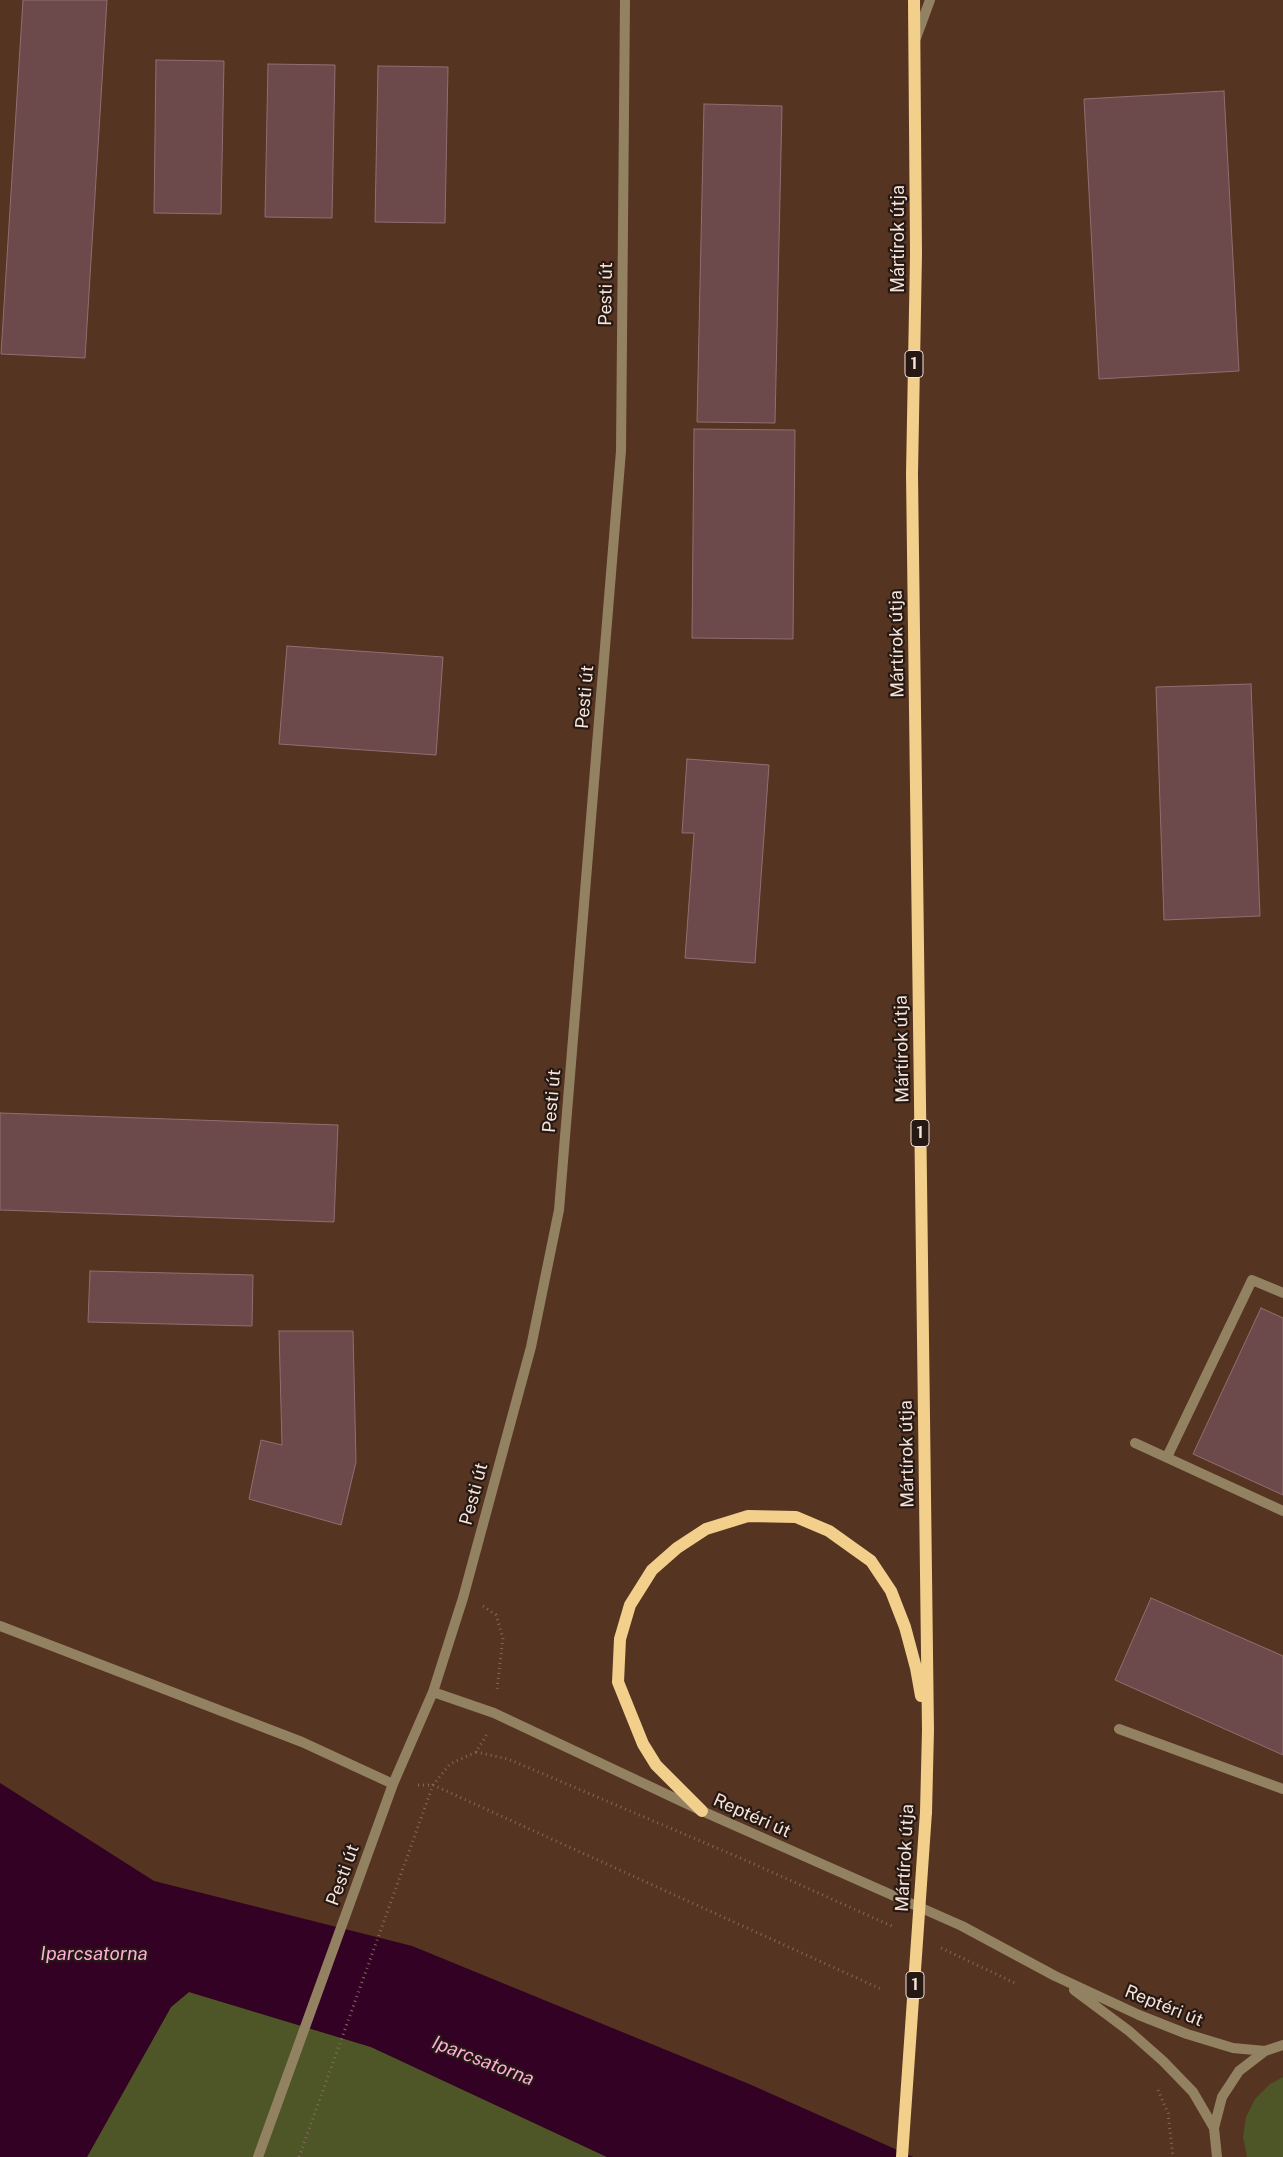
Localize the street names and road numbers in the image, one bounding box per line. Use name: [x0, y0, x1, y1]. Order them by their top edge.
street label: Mártírok útja: [887, 185, 909, 293]
street label: Pesti út: [595, 262, 617, 326]
road number: 1: [905, 350, 923, 378]
street label: Mártírok útja: [885, 590, 909, 698]
street label: Pesti út: [571, 664, 599, 730]
street label: Mártírok útja: [890, 995, 914, 1103]
street label: Pesti út: [538, 1068, 566, 1134]
road number: 1: [911, 1120, 929, 1146]
street label: Mártírok útja: [895, 1400, 919, 1508]
street label: Pesti út: [455, 1460, 493, 1528]
street label: Reptéri út: [710, 1789, 794, 1843]
street label: Mártírok útja: [891, 1804, 919, 1912]
street label: Pesti út: [322, 1841, 364, 1909]
road number: 1: [906, 1972, 924, 1998]
street label: Reptéri út: [1122, 1981, 1206, 2031]

